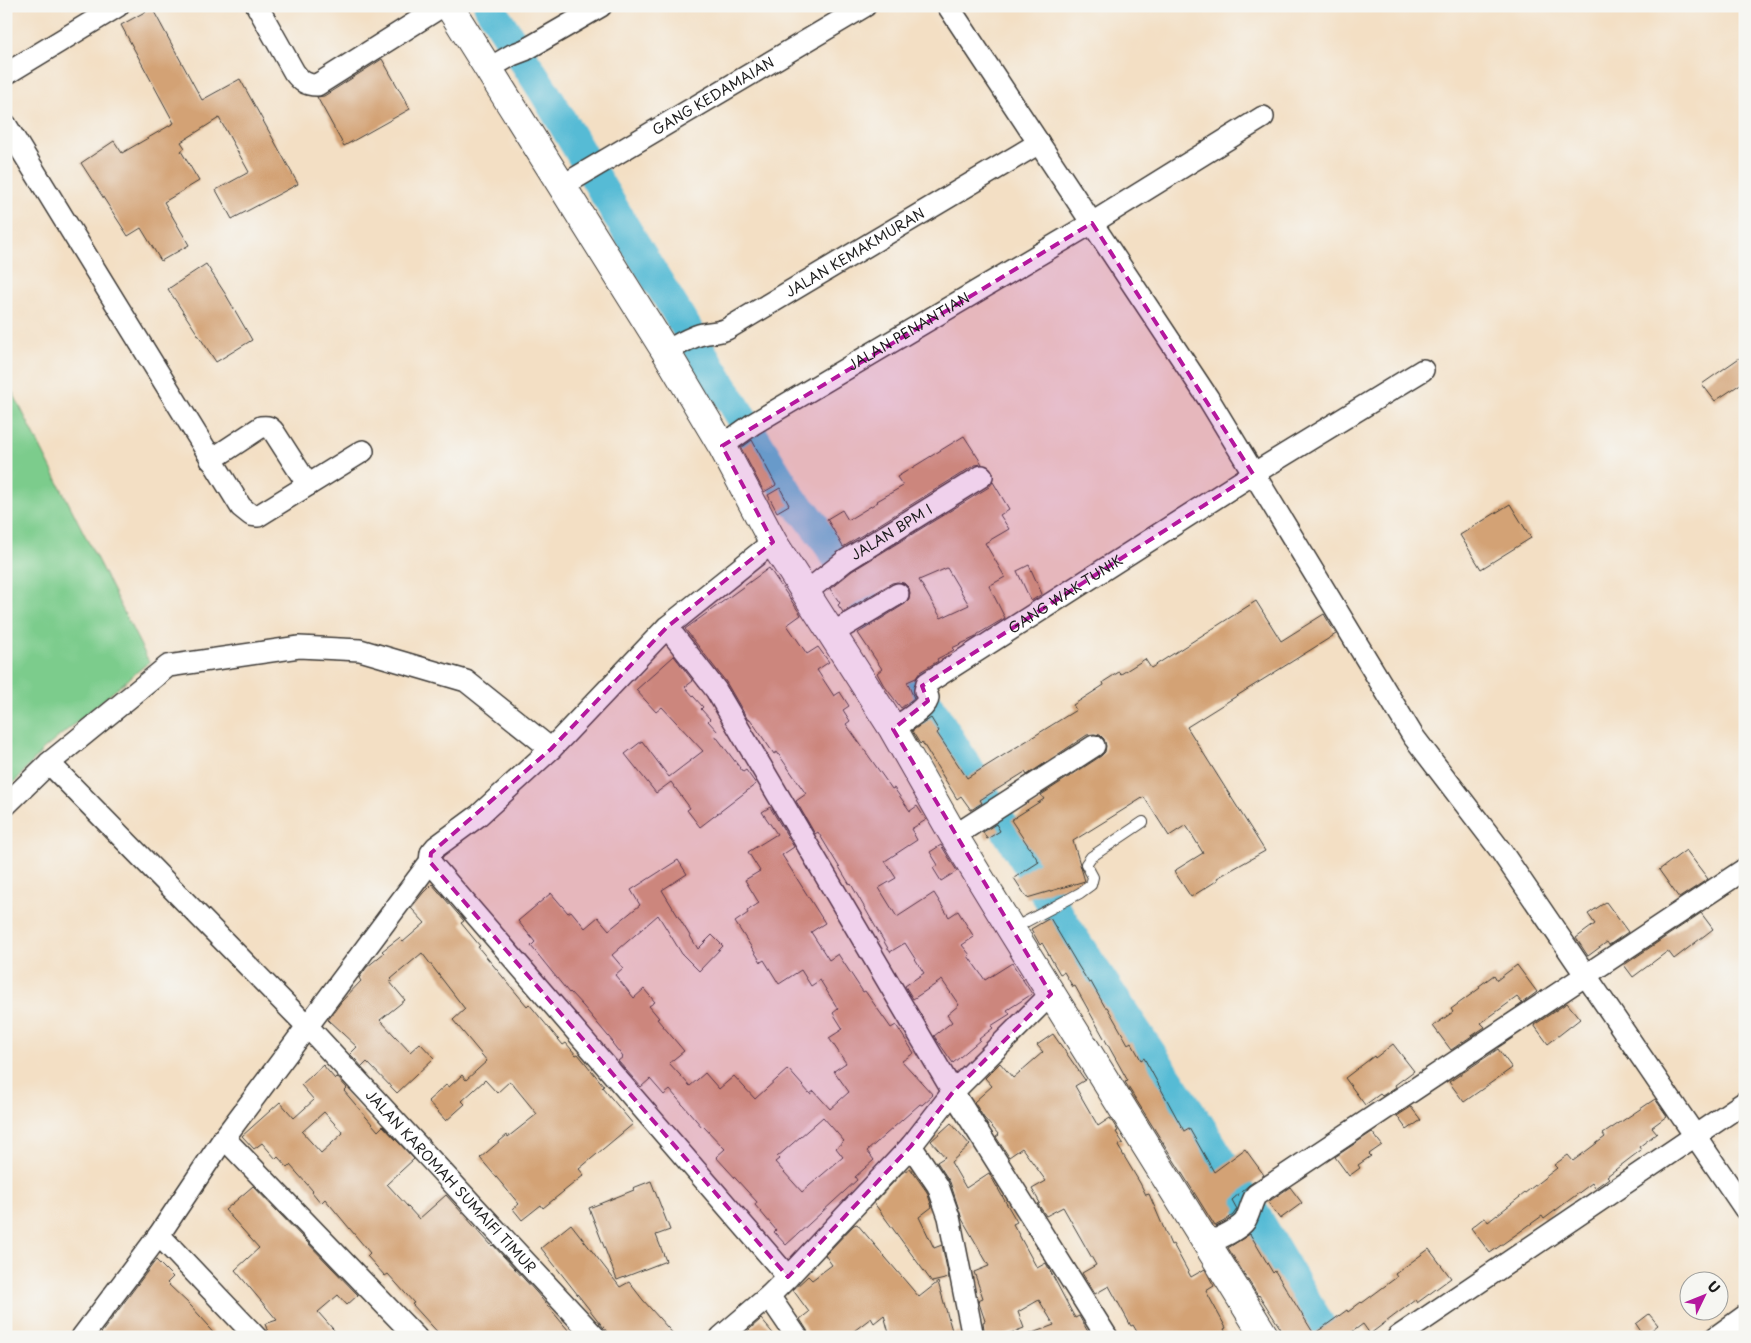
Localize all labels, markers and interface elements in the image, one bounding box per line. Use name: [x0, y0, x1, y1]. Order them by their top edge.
street label: GANG KEDAMAIAN: [648, 51, 778, 140]
street label: JALAN KEMAKMURAN: [781, 203, 928, 302]
street label: JALAN PENANTIAN: [843, 287, 973, 376]
street label: JALAN BPM I: [846, 498, 936, 565]
street label: GANG WAK TUNIK: [1004, 549, 1127, 638]
street label: JALAN KAROMAH SUMAIFI TIMUR: [361, 1085, 541, 1277]
north arrow: [1678, 1270, 1728, 1320]
text: U: [1703, 1276, 1725, 1298]

